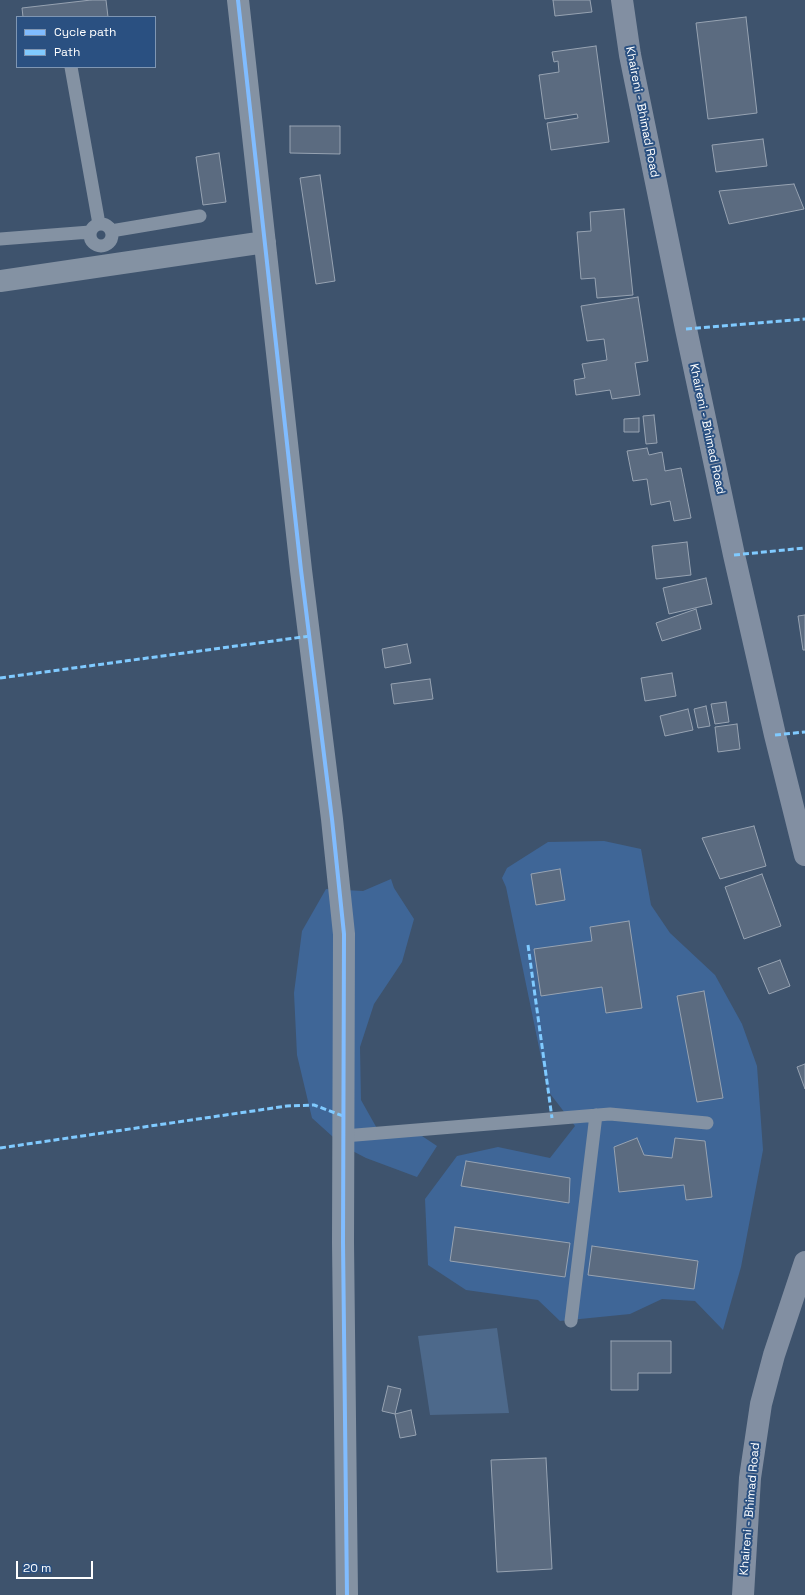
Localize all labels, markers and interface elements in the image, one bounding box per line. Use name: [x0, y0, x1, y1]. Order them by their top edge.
legend: [16, 16, 156, 68]
text: Cycle path: [54, 24, 116, 40]
text: Path: [54, 44, 80, 60]
street label: Khaireni - Bhimad Road: [622, 45, 662, 179]
street label: Khaireni - Bhimad Road: [686, 362, 728, 496]
street label: Khaireni - Bhimad Road: [737, 1442, 763, 1576]
scale bar: [18, 1553, 95, 1579]
text: 20 m: [23, 1560, 51, 1576]

